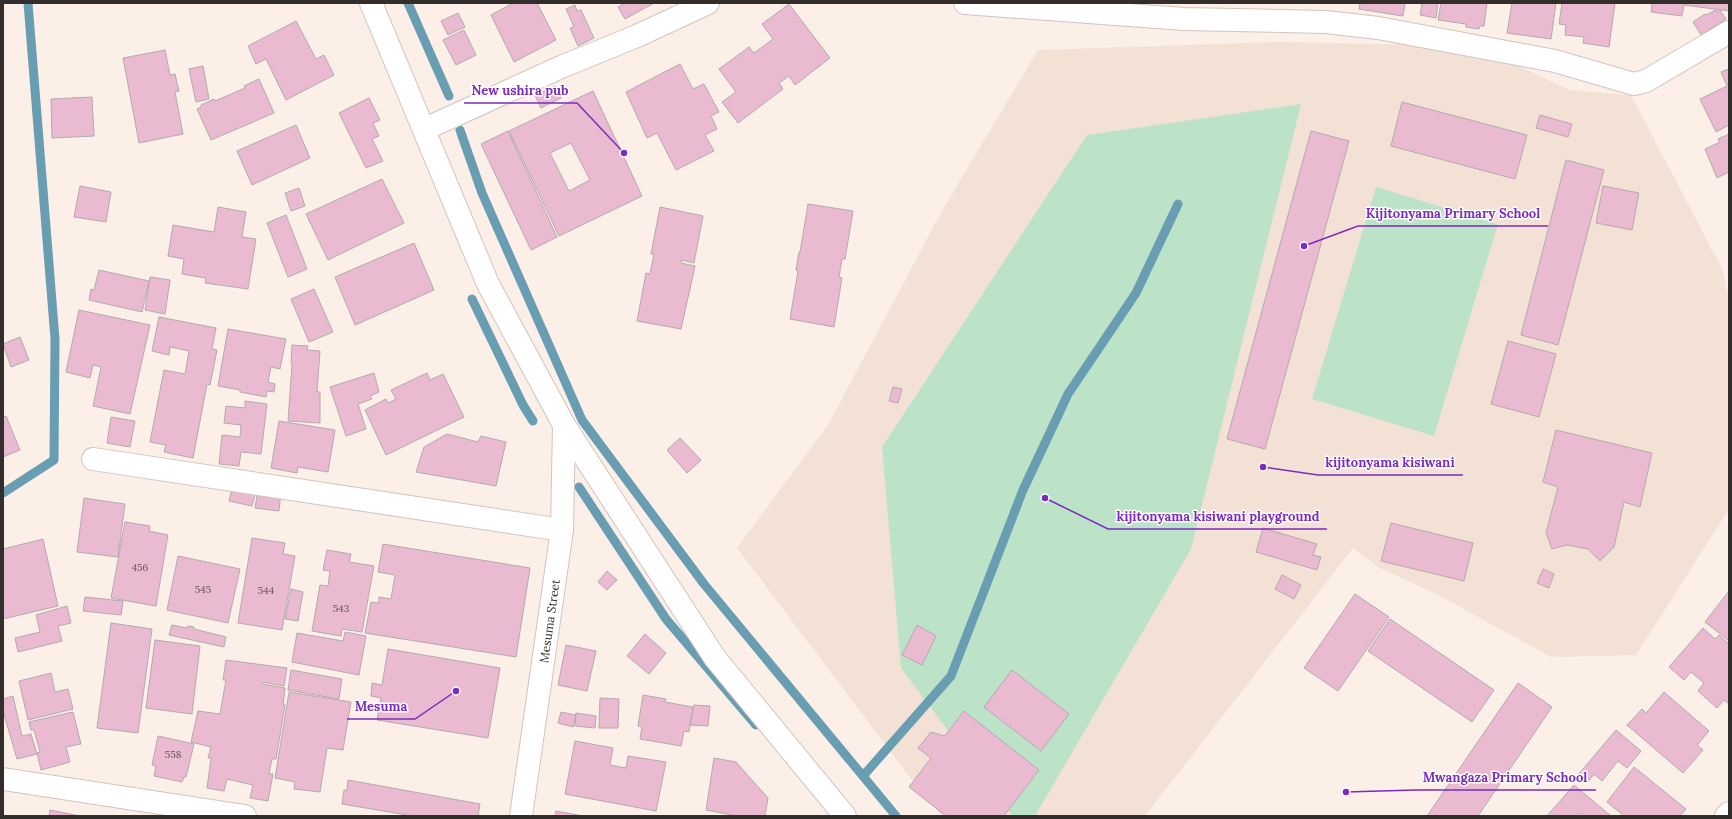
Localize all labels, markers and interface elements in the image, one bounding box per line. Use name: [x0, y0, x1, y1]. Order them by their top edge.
callout: New ushira pub: [464, 78, 577, 103]
text: New ushira pub: [471, 82, 569, 99]
callout: Kijitonyama Primary School: [1358, 201, 1548, 226]
text: Kijitonyama Primary School: [1366, 205, 1540, 222]
callout: kijitonyama kisiwani: [1318, 450, 1463, 475]
text: kijitonyama kisiwani: [1325, 454, 1455, 471]
callout: kijitonyama kisiwani playground: [1108, 504, 1327, 529]
text: kijitonyama kisiwani playground: [1116, 508, 1320, 525]
house number: 456: [132, 561, 149, 574]
street label: Mesuma Street: [536, 578, 562, 664]
house number: 545: [195, 583, 211, 596]
house number: 544: [258, 584, 275, 597]
house number: 543: [333, 602, 350, 615]
callout: Mesuma: [347, 694, 415, 719]
text: Mesuma: [355, 698, 407, 715]
house number: 558: [165, 748, 182, 761]
callout: Mwangaza Primary School: [1415, 765, 1596, 790]
text: Mwangaza Primary School: [1423, 769, 1587, 786]

